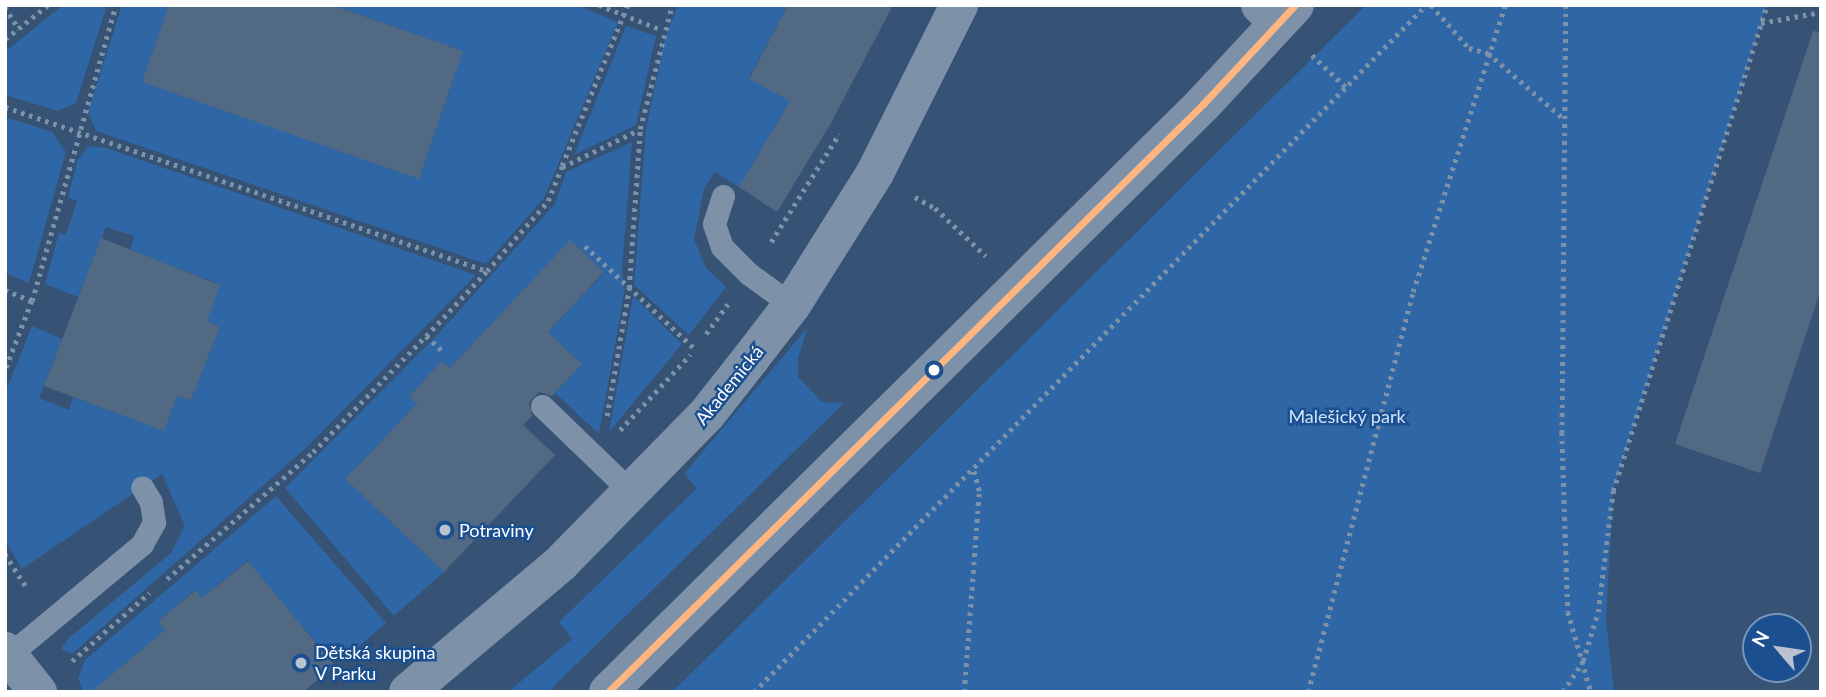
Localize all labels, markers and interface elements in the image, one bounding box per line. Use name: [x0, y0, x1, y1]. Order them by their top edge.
street label: Akademická: [691, 341, 767, 429]
unlabelled marker: [927, 363, 941, 377]
park label: Malešický park: [1288, 405, 1406, 427]
place label: Potraviny: [459, 519, 534, 541]
marker: Potraviny: [437, 522, 453, 538]
north arrow: [1742, 613, 1812, 683]
text: N: [1746, 627, 1774, 651]
place label: Dětská skupina V Parku: [315, 642, 435, 684]
marker: Dětská skupina V Parku: [293, 655, 309, 671]

